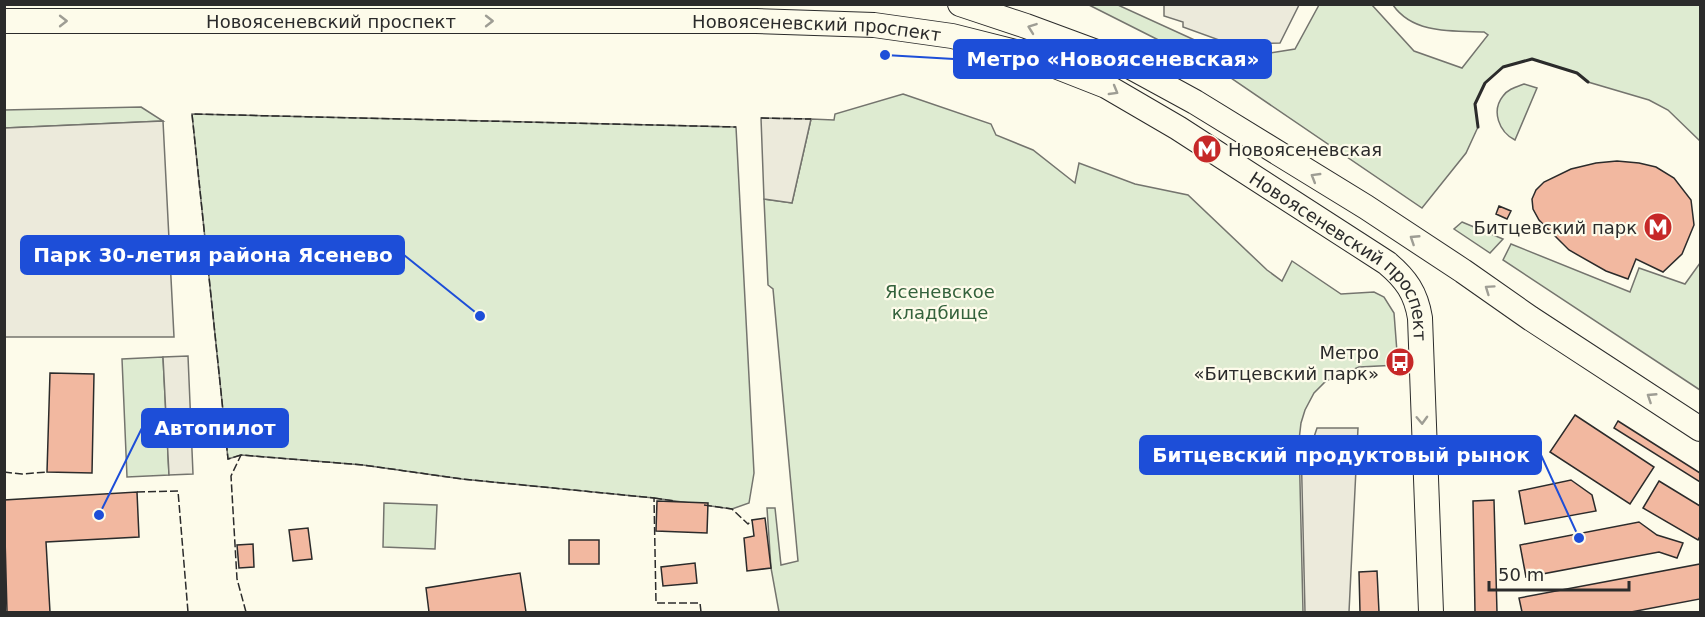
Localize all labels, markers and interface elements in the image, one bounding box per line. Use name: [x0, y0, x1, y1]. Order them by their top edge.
street label: Новоясеневский проспект: [206, 11, 456, 32]
street label: Новоясеневский проспект: [692, 11, 943, 45]
one-way arrow: [58, 15, 67, 27]
one-way arrow: [484, 15, 493, 27]
one-way arrow: [1028, 23, 1039, 35]
callout: Метро «Новоясеневская»: [954, 40, 1271, 78]
text: Метро «Новоясеневская»: [967, 47, 1259, 71]
one-way arrow: [1108, 84, 1119, 95]
metro station icon: Новоясеневская: [1191, 133, 1223, 165]
place label: Новоясеневская: [1228, 139, 1382, 160]
street label: Новоясеневский проспект: [1246, 167, 1431, 341]
one-way arrow: [1311, 172, 1322, 184]
metro station icon: Битцевский парк: [1642, 211, 1674, 243]
place label: Битцевский парк: [1474, 217, 1637, 238]
one-way arrow: [1410, 235, 1421, 246]
callout: Парк 30-летия района Ясенево: [21, 236, 404, 274]
text: Парк 30-летия района Ясенево: [33, 243, 393, 267]
park label: Ясеневское кладбище: [885, 281, 995, 323]
one-way arrow: [1485, 285, 1496, 296]
place label: Метро «Битцевский парк»: [1194, 342, 1379, 384]
bus stop icon: Метро «Битцевский парк»: [1384, 346, 1416, 378]
one-way arrow: [1647, 393, 1658, 404]
callout: Автопилот: [142, 409, 288, 447]
text: Автопилот: [154, 416, 276, 440]
one-way arrow: [1416, 416, 1429, 425]
callout: Битцевский продуктовый рынок: [1140, 436, 1541, 474]
text: Битцевский продуктовый рынок: [1152, 443, 1530, 467]
scale bar: [1489, 554, 1628, 592]
text: 50 m: [1498, 564, 1544, 585]

